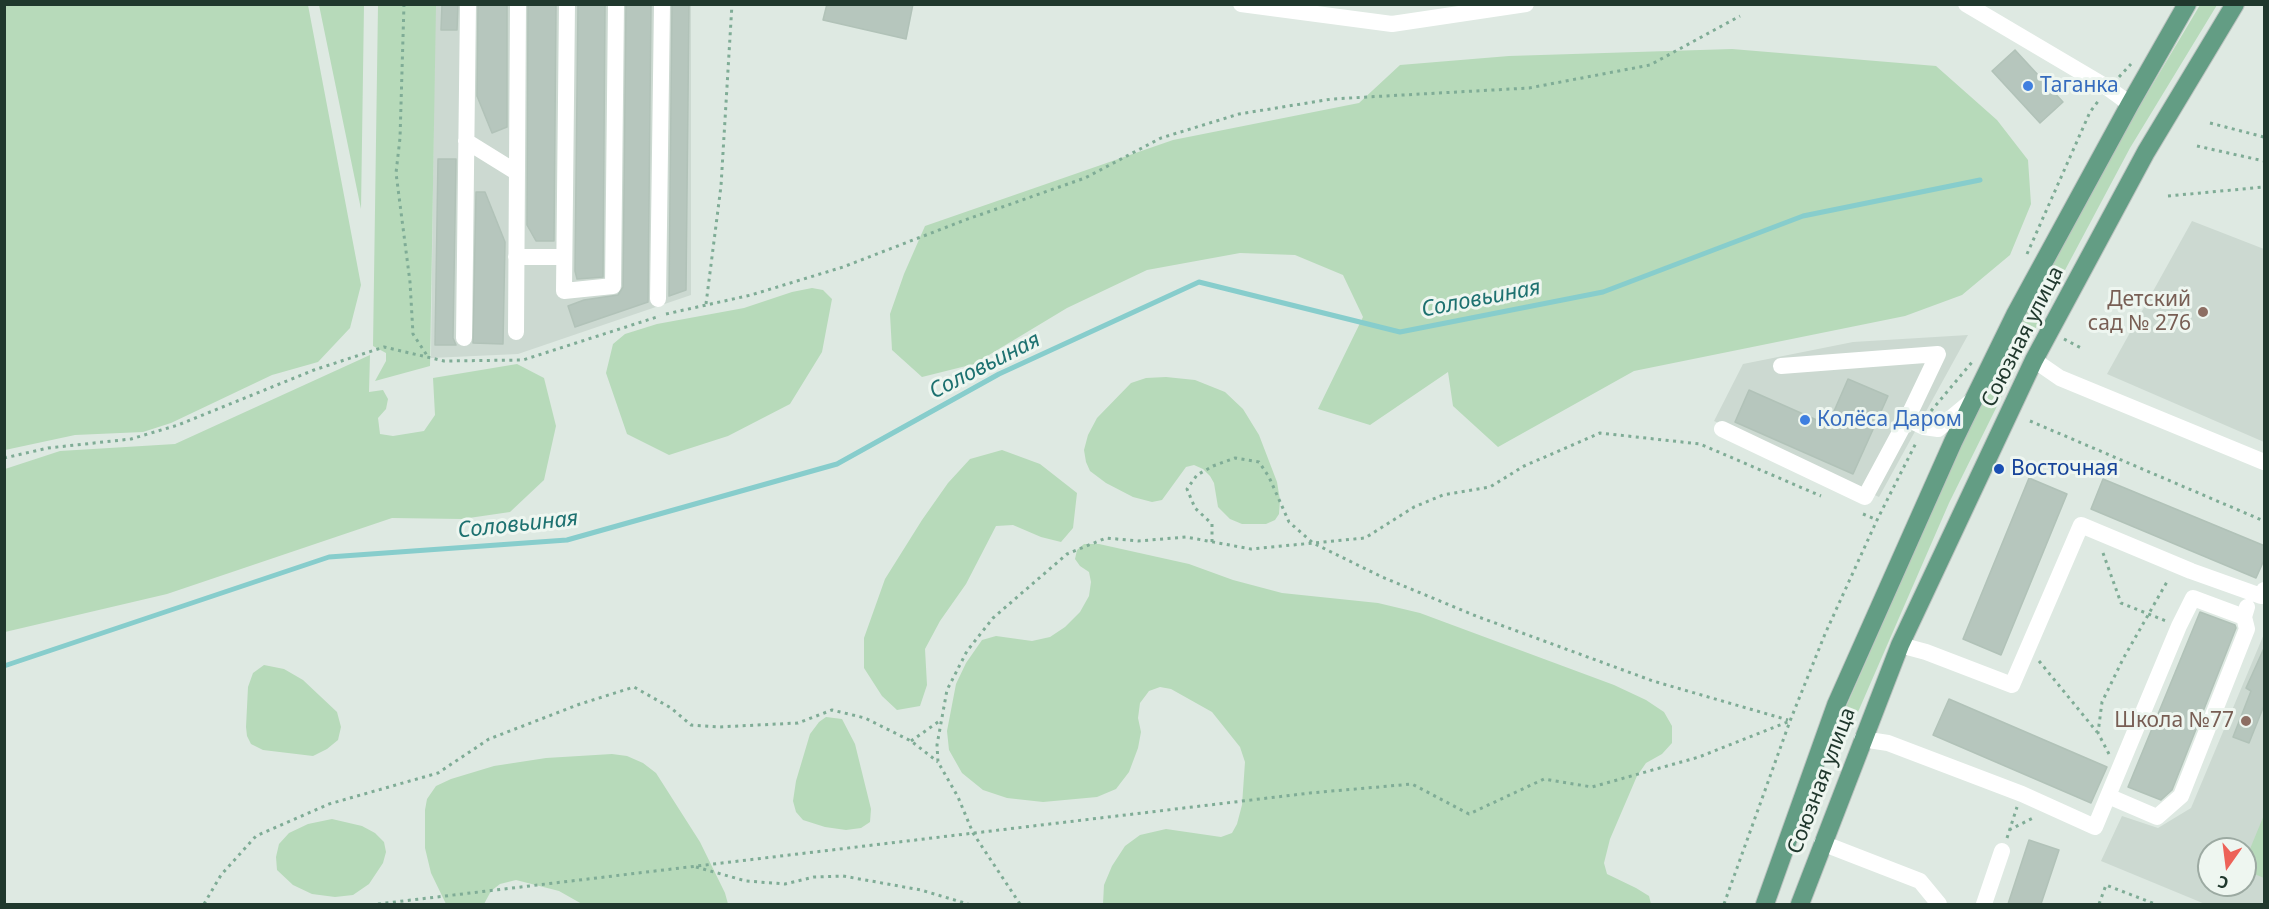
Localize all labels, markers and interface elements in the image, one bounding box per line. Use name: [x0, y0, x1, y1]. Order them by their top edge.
place label: Таганка: [2040, 73, 2119, 99]
marker: Таганка: [2021, 79, 2035, 93]
street label: Союзная улица: [1977, 262, 2069, 412]
water label: Соловьиная: [1419, 275, 1543, 323]
place label: Детский сад № 276: [2088, 287, 2191, 337]
marker: Детский сад № 276: [2196, 305, 2210, 319]
water label: Соловьиная: [925, 327, 1045, 405]
place label: Колёса Даром: [1817, 407, 1962, 433]
marker: Колёса Даром: [1798, 413, 1812, 427]
place label: Восточная: [2011, 456, 2118, 482]
marker: Восточная: [1992, 462, 2006, 476]
water label: Соловьиная: [457, 506, 579, 544]
street label: Союзная улица: [1783, 704, 1861, 858]
place label: Школа №77: [2114, 708, 2234, 734]
marker: Школа №77: [2239, 714, 2253, 728]
north arrow: [2197, 837, 2257, 897]
text: С: [2215, 871, 2231, 894]

